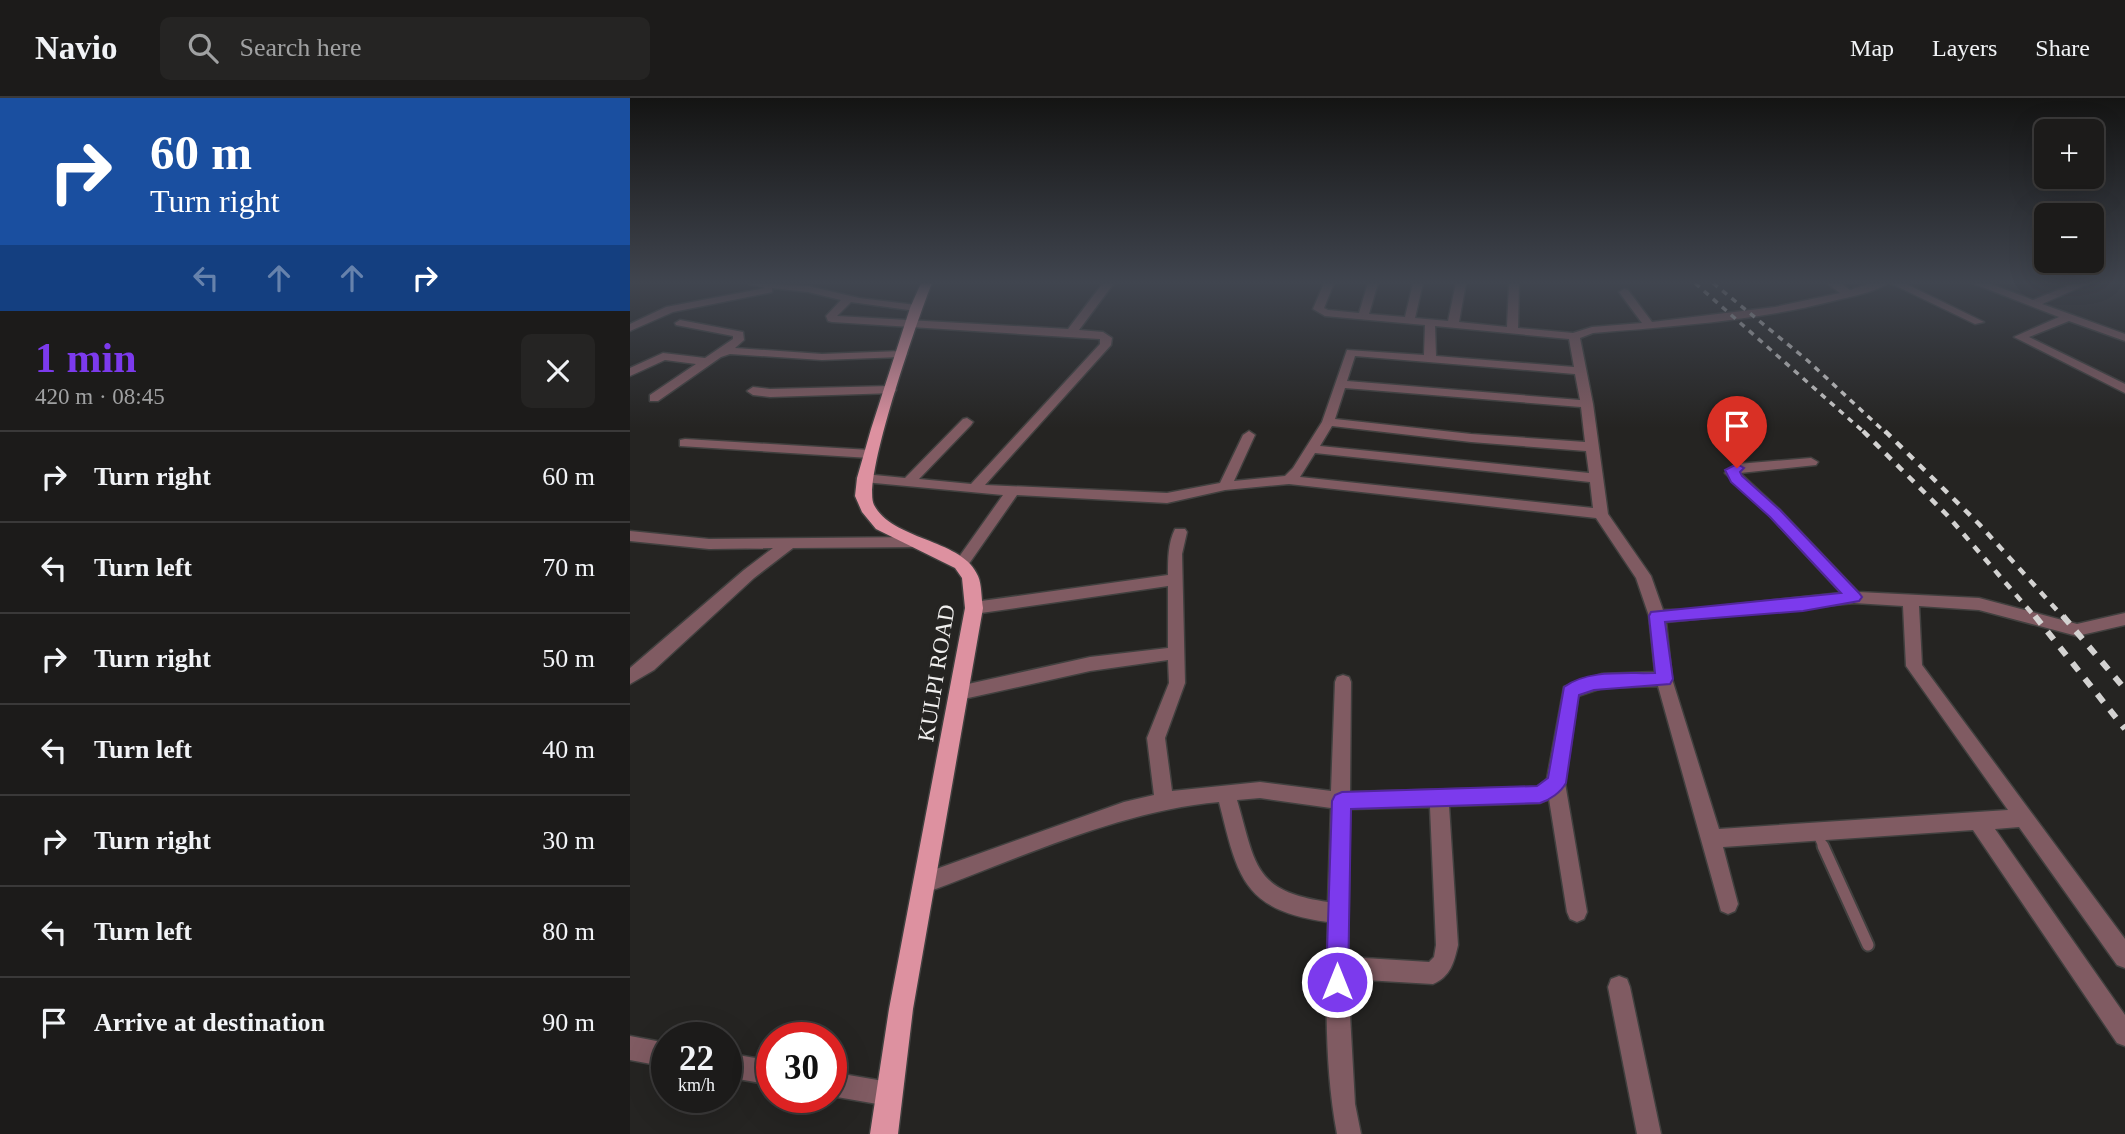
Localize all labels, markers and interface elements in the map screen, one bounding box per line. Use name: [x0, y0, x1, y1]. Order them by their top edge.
search box: [160, 17, 650, 80]
icon: search: [184, 29, 222, 67]
text: Navio: [35, 30, 118, 66]
text: Search here: [240, 33, 361, 62]
text: Map: [1850, 35, 1894, 61]
text: Layers: [1932, 35, 1997, 61]
text: Share: [2035, 35, 2090, 61]
map controls: [2034, 119, 2104, 273]
button: +: [2034, 119, 2104, 189]
text: 60 m: [150, 125, 252, 180]
icon: right: [35, 126, 126, 217]
text: Turn right: [150, 183, 280, 219]
button: −: [2034, 203, 2104, 273]
icon: left: [187, 259, 225, 297]
icon: ahead: [260, 259, 298, 297]
icon: ahead: [333, 259, 371, 297]
icon: right: [406, 259, 444, 297]
button: close: [521, 334, 595, 408]
text: 1 min: [35, 335, 137, 381]
text: 420 m · 08:45: [35, 384, 165, 409]
pin: [1707, 396, 1767, 468]
icon: arrive: [1718, 407, 1756, 445]
icon: right: [35, 458, 73, 496]
text: Turn right: [94, 462, 211, 491]
text: 60 m: [542, 462, 595, 491]
icon: left: [35, 549, 73, 587]
text: Turn left: [94, 553, 192, 582]
text: 70 m: [542, 553, 595, 582]
street label: KULPI ROAD: [913, 603, 960, 744]
icon: right: [35, 640, 73, 678]
text: Turn right: [94, 644, 211, 673]
text: 50 m: [542, 644, 595, 673]
icon: left: [35, 731, 73, 769]
text: Turn left: [94, 735, 192, 764]
text: 40 m: [542, 735, 595, 764]
icon: right: [35, 822, 73, 860]
text: Turn right: [94, 826, 211, 855]
text: 30 m: [542, 826, 595, 855]
icon: left: [35, 913, 73, 951]
text: Turn left: [94, 917, 192, 946]
text: 80 m: [542, 917, 595, 946]
position arrow: [1300, 945, 1374, 1019]
icon: arrive: [35, 1004, 73, 1042]
text: Arrive at destination: [94, 1008, 325, 1037]
text: 90 m: [542, 1008, 595, 1037]
speed limit sign: 30: [756, 1022, 847, 1113]
text: 22: [679, 1039, 714, 1078]
text: km/h: [678, 1075, 715, 1095]

